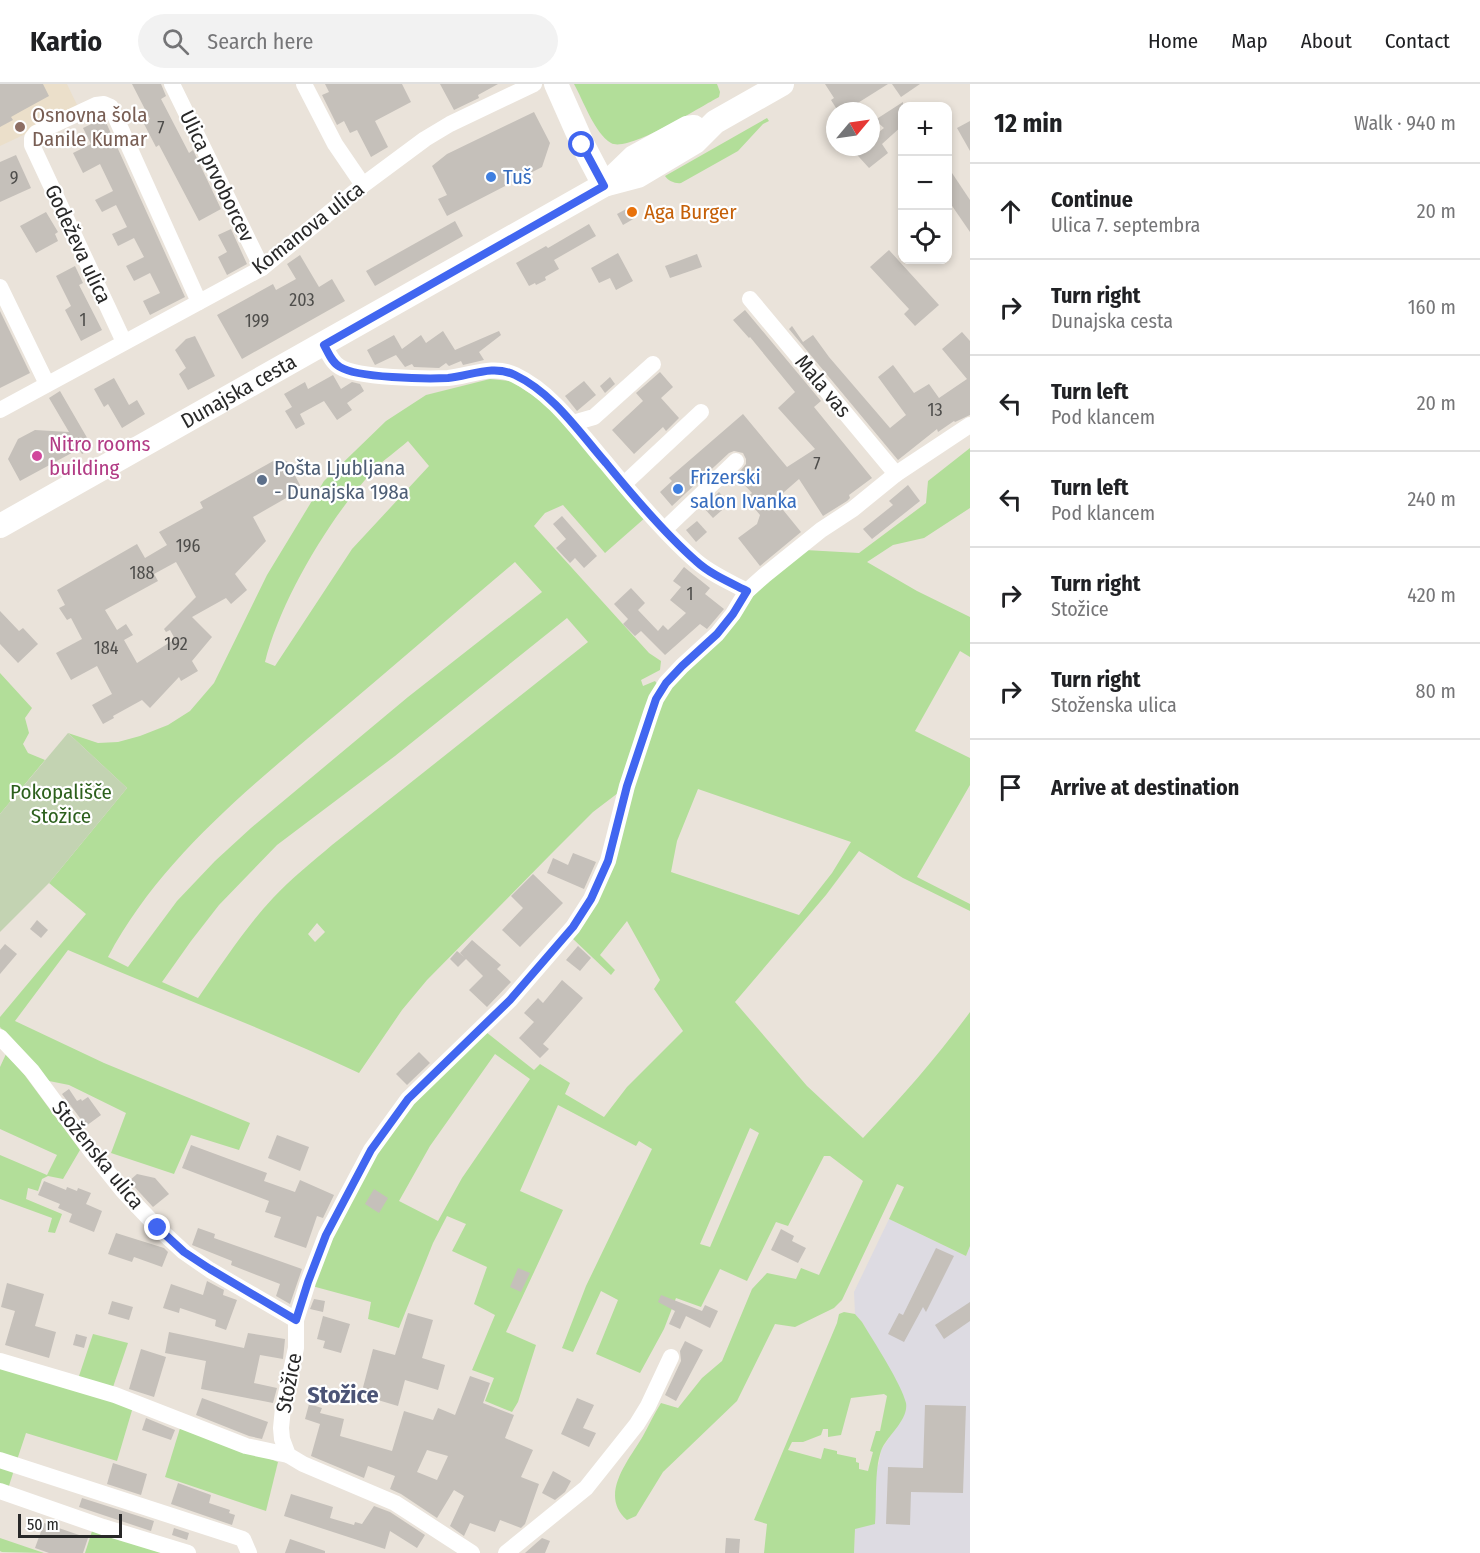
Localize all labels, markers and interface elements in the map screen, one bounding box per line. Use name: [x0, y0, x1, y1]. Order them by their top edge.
search box: [138, 14, 558, 68]
text: Kartio: [30, 25, 102, 58]
icon: search: [159, 25, 192, 58]
text: Search here: [207, 28, 313, 55]
text: Home: [1148, 28, 1198, 54]
text: Map: [1231, 28, 1268, 54]
text: About: [1301, 28, 1352, 54]
text: Contact: [1385, 28, 1450, 54]
place label: Osnovna šola Danile Kumar: [32, 102, 148, 152]
north arrow: [826, 102, 880, 156]
map controls: [898, 102, 952, 264]
button: +: [898, 102, 952, 156]
street label: Ulica prvoborcev: [174, 106, 260, 247]
text: 12 min: [994, 108, 1063, 139]
text: Walk · 940 m: [1354, 111, 1456, 135]
house number: 7: [157, 117, 165, 139]
marker: Osnovna šola Danile Kumar: [13, 120, 27, 134]
route start: [568, 131, 594, 157]
button: −: [898, 156, 952, 210]
place label: Tuš: [503, 164, 532, 190]
house number: 9: [10, 167, 18, 189]
marker: Tuš: [484, 170, 498, 184]
street label: Komanova ulica: [247, 176, 369, 280]
street label: Godeževa ulica: [39, 180, 117, 308]
text: Continue: [1051, 186, 1133, 213]
icon: ahead: [994, 195, 1027, 228]
place label: Aga Burger: [644, 199, 737, 225]
text: 20 m: [1417, 199, 1456, 223]
marker: Aga Burger: [625, 205, 639, 219]
button: locate: [898, 210, 952, 264]
text: Ulica 7. septembra: [1051, 213, 1200, 237]
text: Turn right: [1051, 282, 1140, 309]
house number: 203: [289, 289, 315, 311]
icon: right: [994, 291, 1027, 324]
text: 160 m: [1408, 295, 1456, 319]
house number: 1: [79, 309, 87, 331]
text: Dunajska cesta: [1051, 309, 1173, 333]
house number: 199: [245, 310, 269, 332]
street label: Dunajska cesta: [176, 348, 301, 434]
street label: Mala vas: [789, 349, 857, 423]
text: Turn left: [1051, 378, 1129, 405]
icon: left: [994, 387, 1027, 420]
text: 20 m: [1417, 391, 1456, 415]
house number: 13: [927, 399, 943, 421]
text: Pod klancem: [1051, 405, 1155, 429]
place label: Nitro rooms building: [49, 431, 151, 481]
marker: Nitro rooms building: [30, 449, 44, 463]
house number: 7: [813, 453, 821, 475]
place label: Pošta Ljubljana - Dunajska 198a: [274, 455, 409, 505]
place label: Frizerski salon Ivanka: [690, 464, 797, 514]
marker: Pošta Ljubljana - Dunajska 198a: [255, 473, 269, 487]
text: Turn left: [1051, 474, 1129, 501]
marker: Frizerski salon Ivanka: [671, 482, 685, 496]
icon: left: [994, 483, 1027, 516]
text: 240 m: [1407, 487, 1456, 511]
text: Pod klancem: [1051, 501, 1155, 525]
house number: 196: [176, 535, 200, 557]
house number: 188: [129, 562, 155, 584]
text: Turn right: [1051, 570, 1140, 597]
icon: right: [994, 579, 1027, 612]
house number: 1: [686, 583, 694, 605]
text: 420 m: [1407, 583, 1456, 607]
text: Stožice: [1051, 597, 1109, 621]
house number: 192: [164, 633, 188, 655]
house number: 184: [94, 637, 119, 659]
text: Turn right: [1051, 666, 1140, 693]
icon: right: [994, 675, 1027, 708]
text: 80 m: [1416, 679, 1456, 703]
text: Stoženska ulica: [1051, 693, 1177, 717]
icon: arrive: [994, 771, 1027, 804]
text: Arrive at destination: [1051, 774, 1239, 801]
park label: Pokopališče Stožice: [10, 779, 112, 829]
street label: Stoženska ulica: [46, 1096, 150, 1214]
route end: [144, 1214, 170, 1240]
street label: Stožice: [270, 1351, 308, 1415]
district label: Stožice: [307, 1381, 379, 1409]
scale bar: [18, 1511, 122, 1538]
text: 50 m: [27, 1515, 59, 1534]

